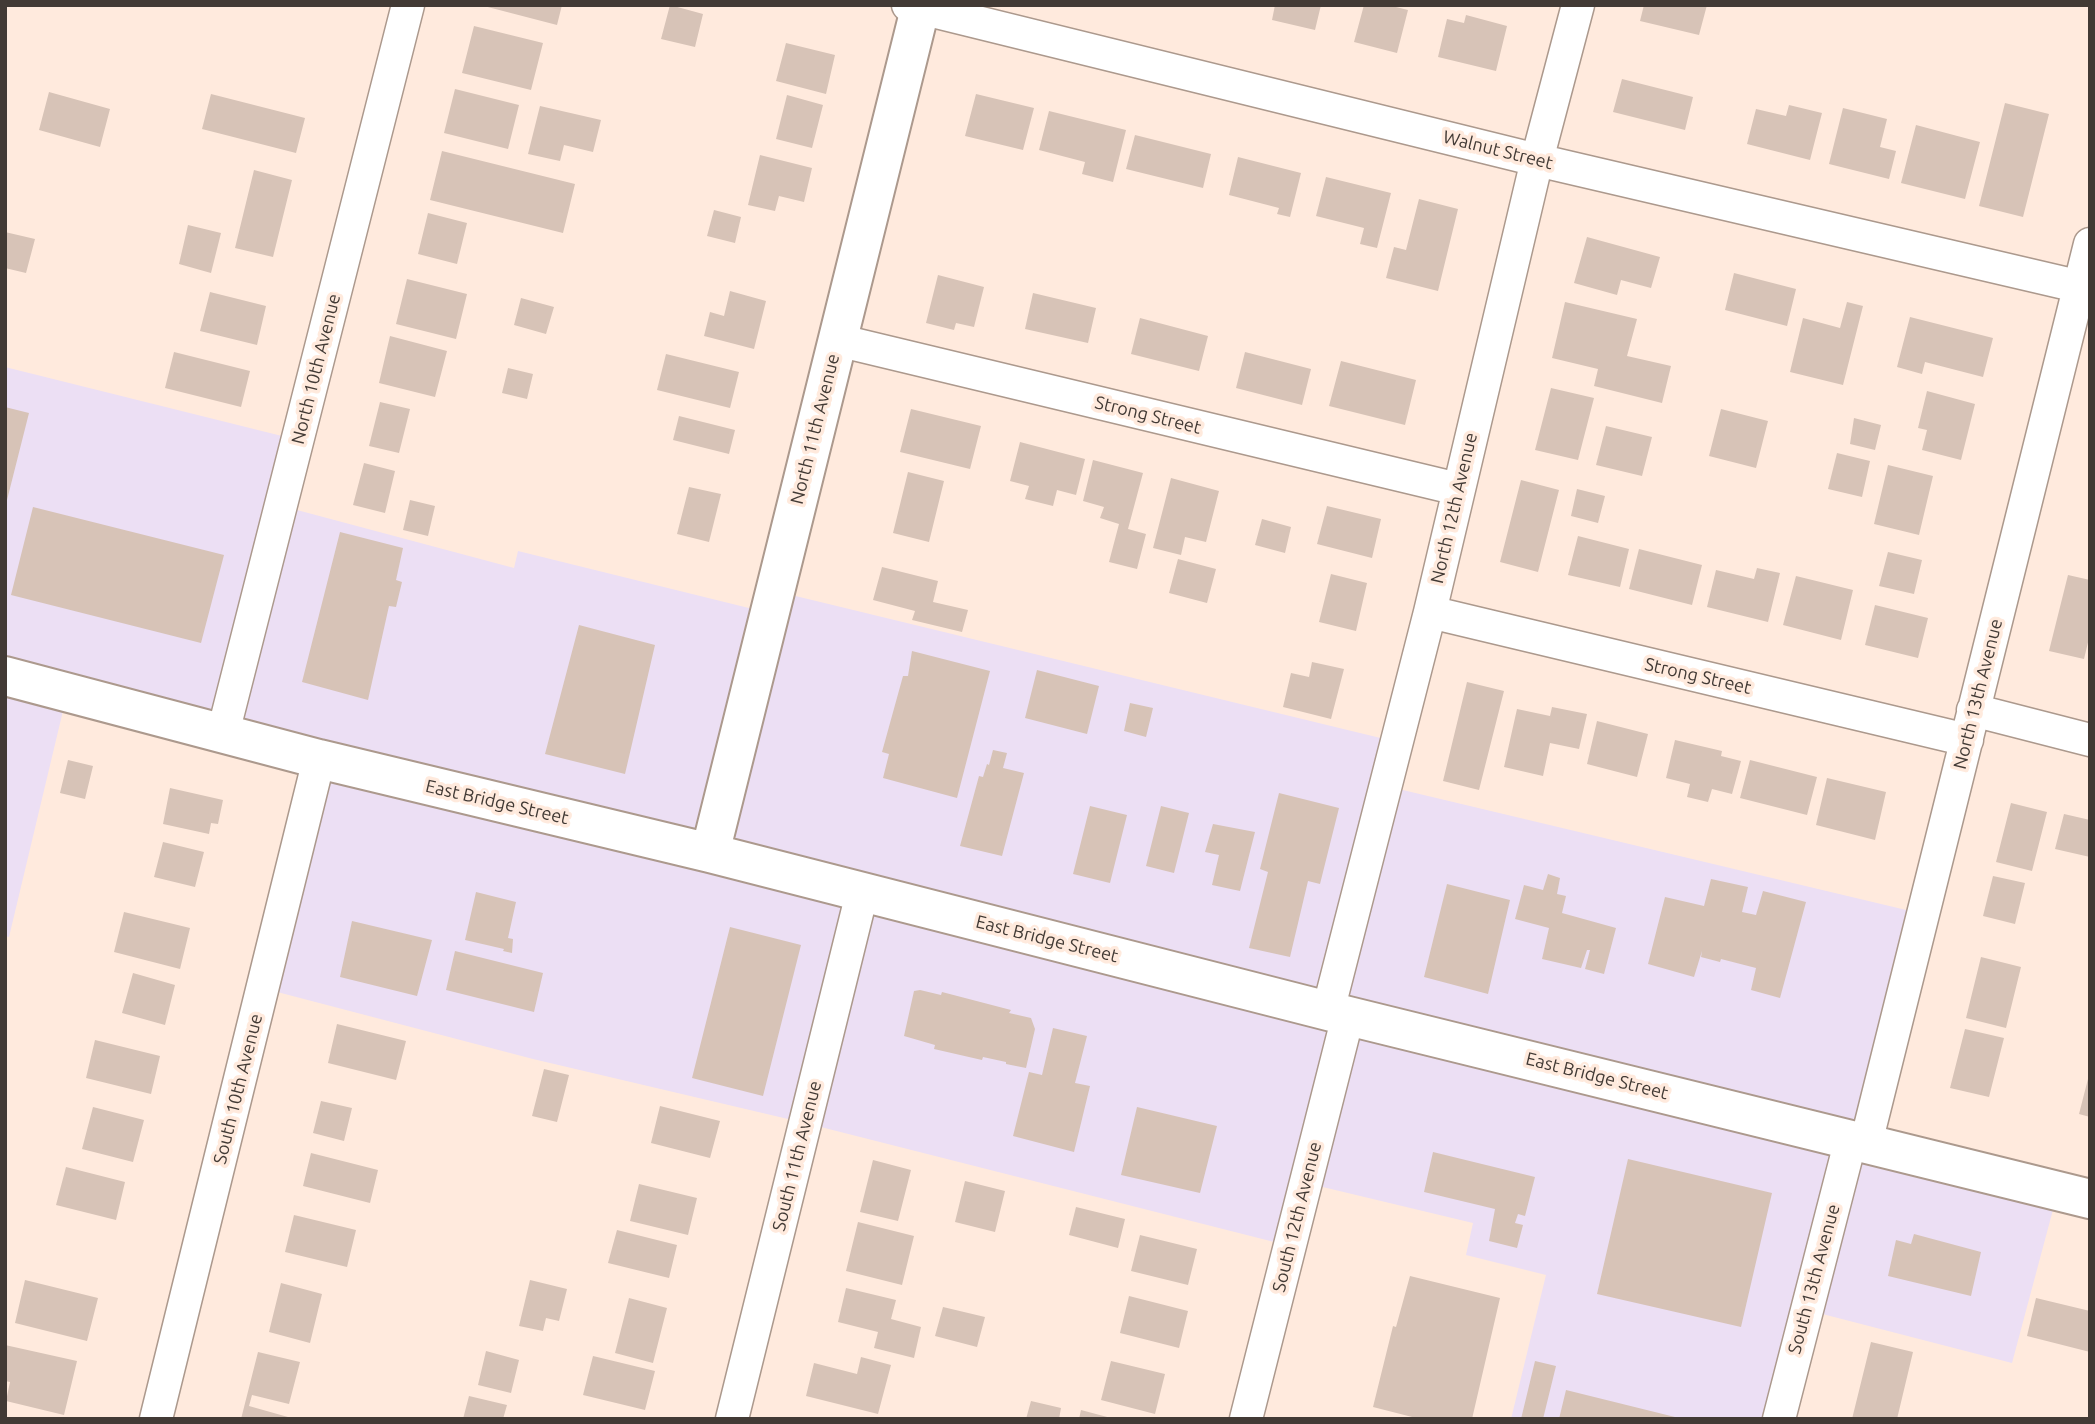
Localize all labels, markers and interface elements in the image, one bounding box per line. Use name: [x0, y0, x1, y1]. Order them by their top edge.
street label: Walnut Street: [1441, 126, 1555, 174]
street label: North 10th Avenue: [287, 292, 345, 446]
street label: North 11th Avenue: [786, 352, 844, 506]
street label: Strong Street: [1093, 391, 1203, 439]
street label: North 12th Avenue: [1426, 430, 1482, 586]
street label: North 13th Avenue: [1949, 617, 2007, 771]
street label: Strong Street: [1643, 653, 1753, 699]
street label: East Bridge Street: [423, 775, 571, 829]
street label: East Bridge Street: [973, 911, 1121, 967]
street label: South 10th Avenue: [209, 1012, 267, 1166]
street label: East Bridge Street: [1523, 1048, 1671, 1104]
street label: South 11th Avenue: [768, 1079, 826, 1233]
street label: South 12th Avenue: [1268, 1140, 1326, 1294]
street label: South 13th Avenue: [1784, 1202, 1844, 1356]

